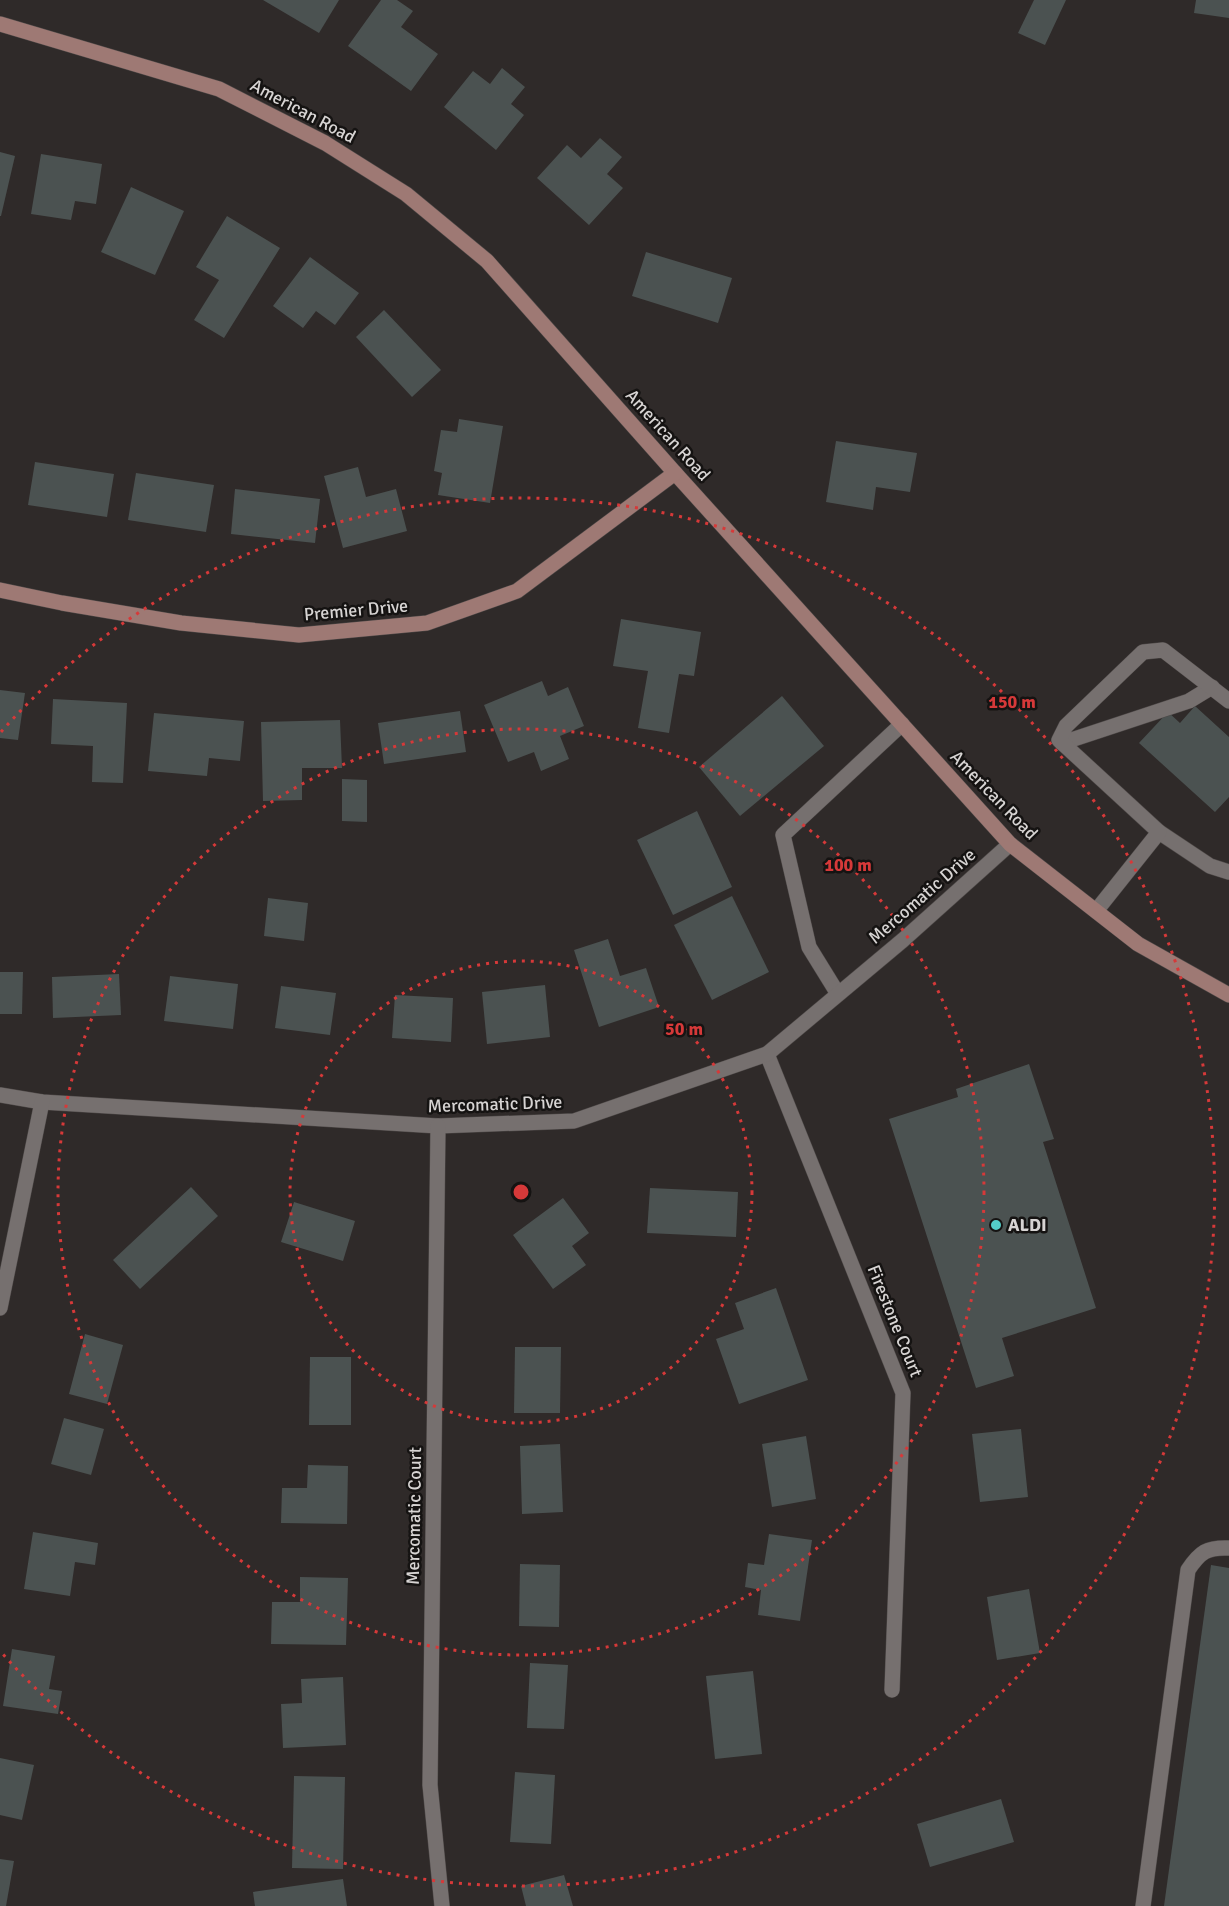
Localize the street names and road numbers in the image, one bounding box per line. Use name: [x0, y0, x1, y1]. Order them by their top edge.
street label: American Road: [247, 74, 359, 148]
street label: American Road: [621, 385, 715, 485]
street label: Premier Drive: [303, 594, 409, 626]
street label: American Road: [946, 746, 1042, 844]
street label: Mercomatic Drive: [864, 843, 980, 949]
street label: Mercomatic Drive: [427, 1091, 563, 1117]
street label: Firestone Court: [863, 1262, 927, 1380]
street label: Mercomatic Court: [402, 1447, 426, 1585]

